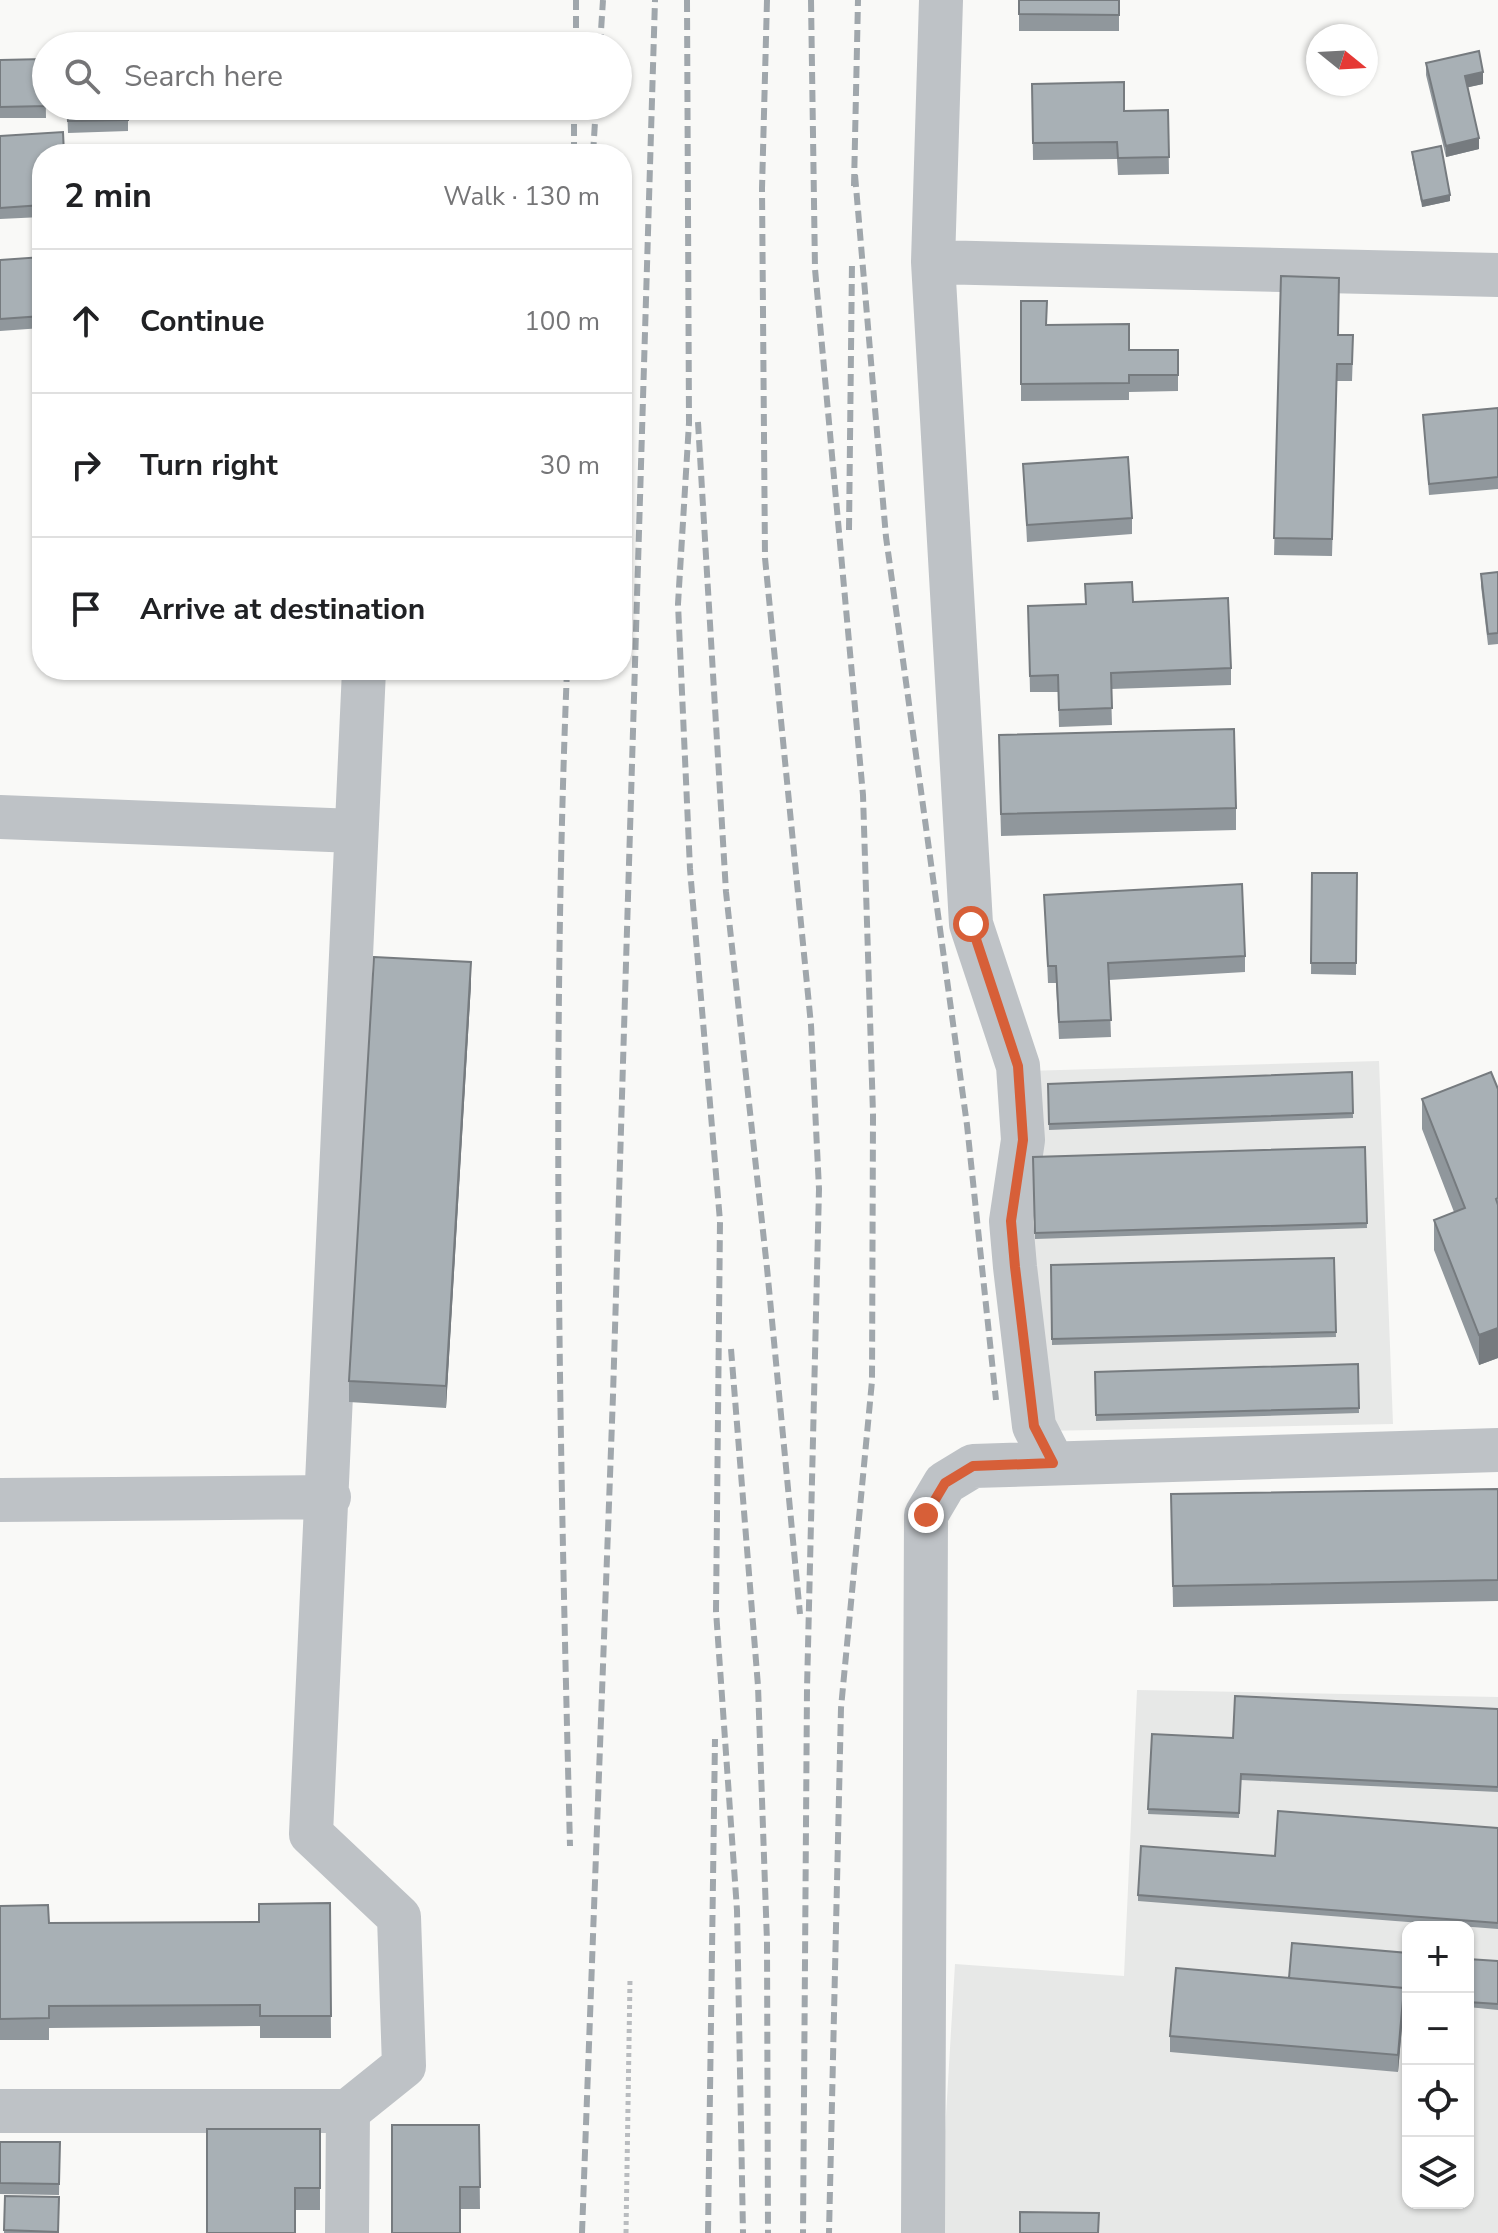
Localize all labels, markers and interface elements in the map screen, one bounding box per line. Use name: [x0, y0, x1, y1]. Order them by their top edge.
north arrow: [1306, 24, 1378, 96]
search box: [32, 32, 632, 120]
icon: search: [60, 54, 104, 98]
text: Search here: [124, 56, 283, 97]
text: 2 min: [64, 173, 152, 219]
text: Walk · 130 m: [443, 179, 600, 214]
icon: ahead: [64, 299, 108, 343]
text: Continue: [140, 301, 265, 342]
text: 100 m: [524, 304, 600, 339]
icon: right: [64, 443, 108, 487]
text: Turn right: [140, 445, 278, 486]
text: 30 m: [540, 448, 600, 483]
icon: arrive: [64, 587, 108, 631]
text: Arrive at destination: [140, 589, 425, 630]
route start: [953, 906, 989, 942]
route end: [908, 1497, 944, 1533]
map controls: [1402, 1921, 1474, 2209]
button: +: [1402, 1921, 1474, 1993]
button: −: [1402, 1993, 1474, 2065]
button: locate: [1402, 2065, 1474, 2137]
button: layers: [1402, 2137, 1474, 2209]

